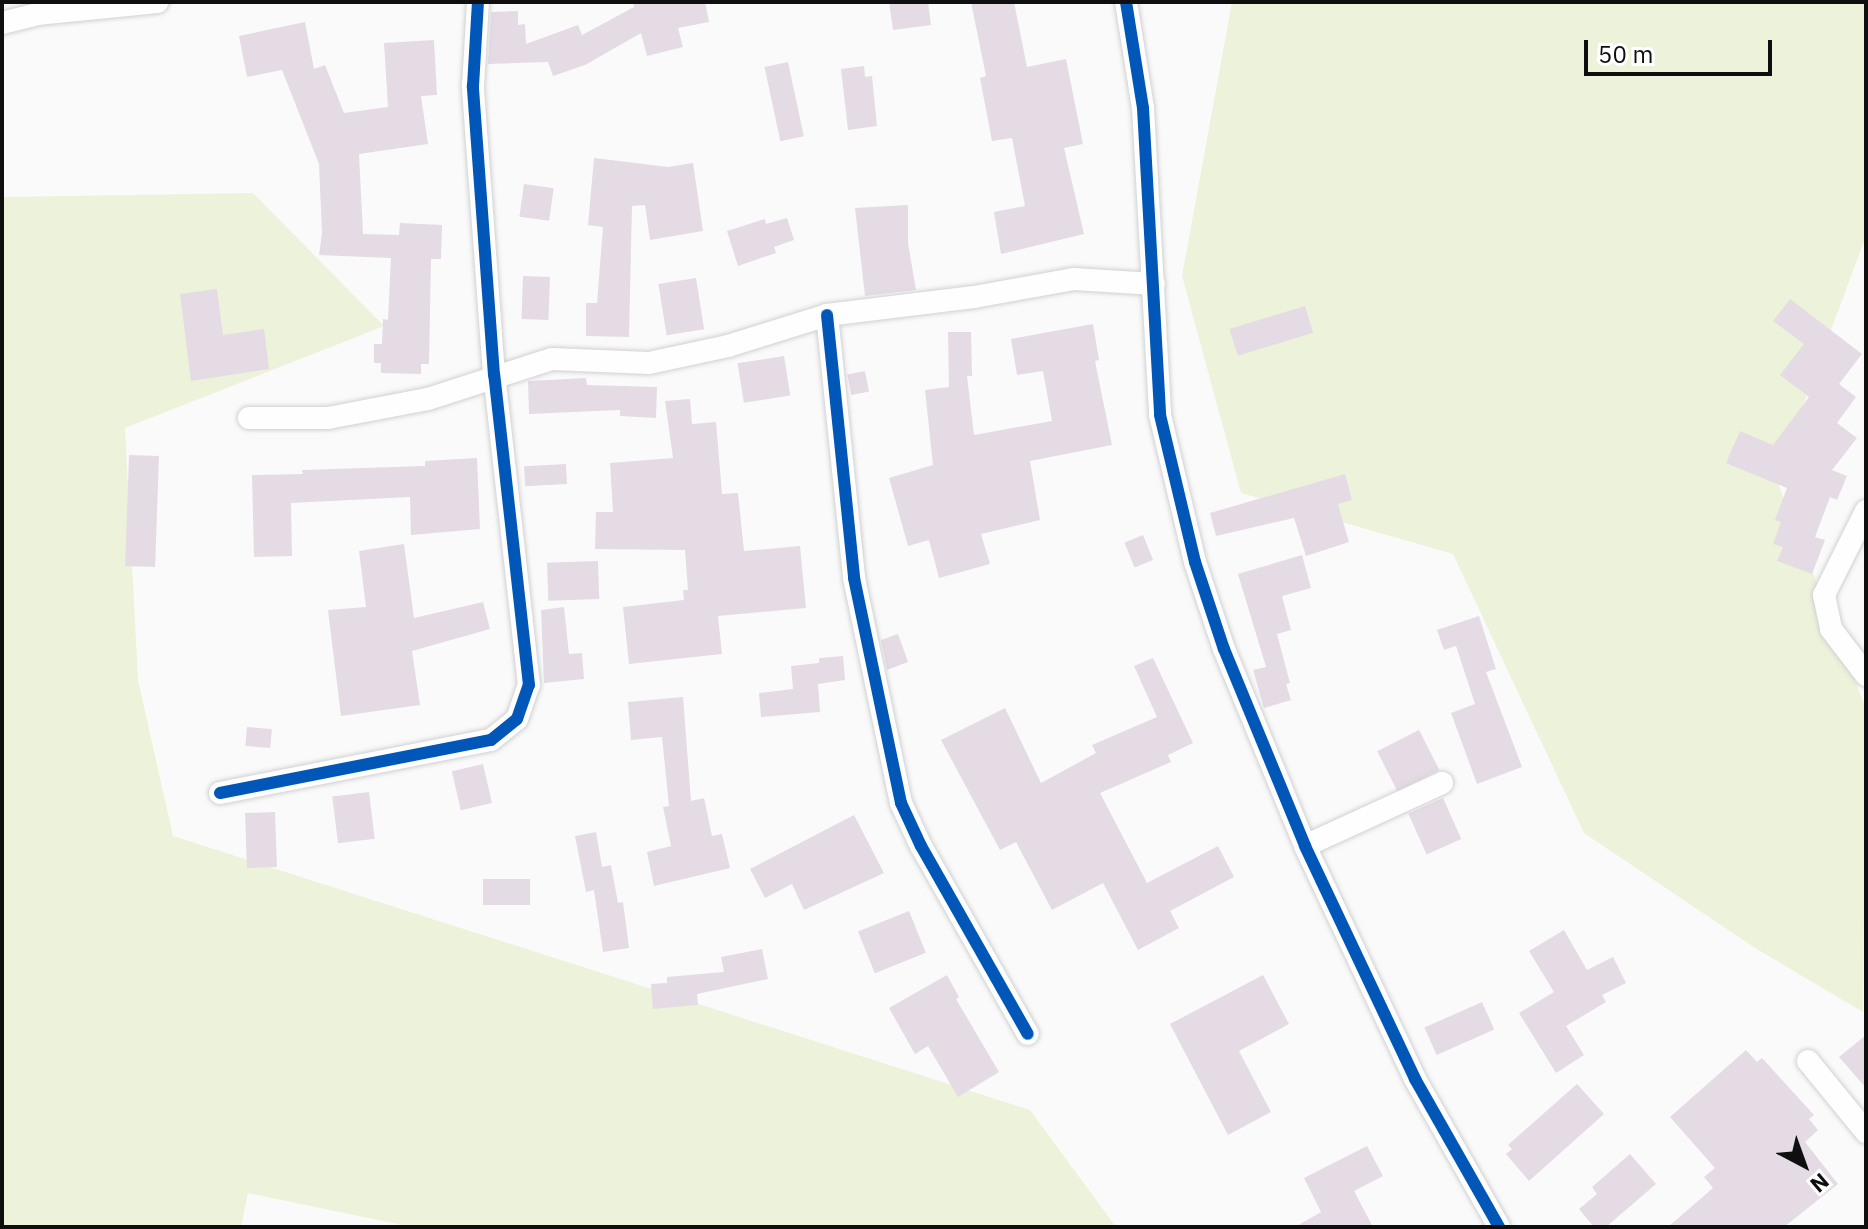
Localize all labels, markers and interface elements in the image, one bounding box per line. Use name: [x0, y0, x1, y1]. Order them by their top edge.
scale bar: [1588, 24, 1776, 74]
text: 50 m: [1598, 38, 1653, 70]
north arrow: [1764, 1125, 1844, 1205]
text: N: [1805, 1167, 1836, 1200]

